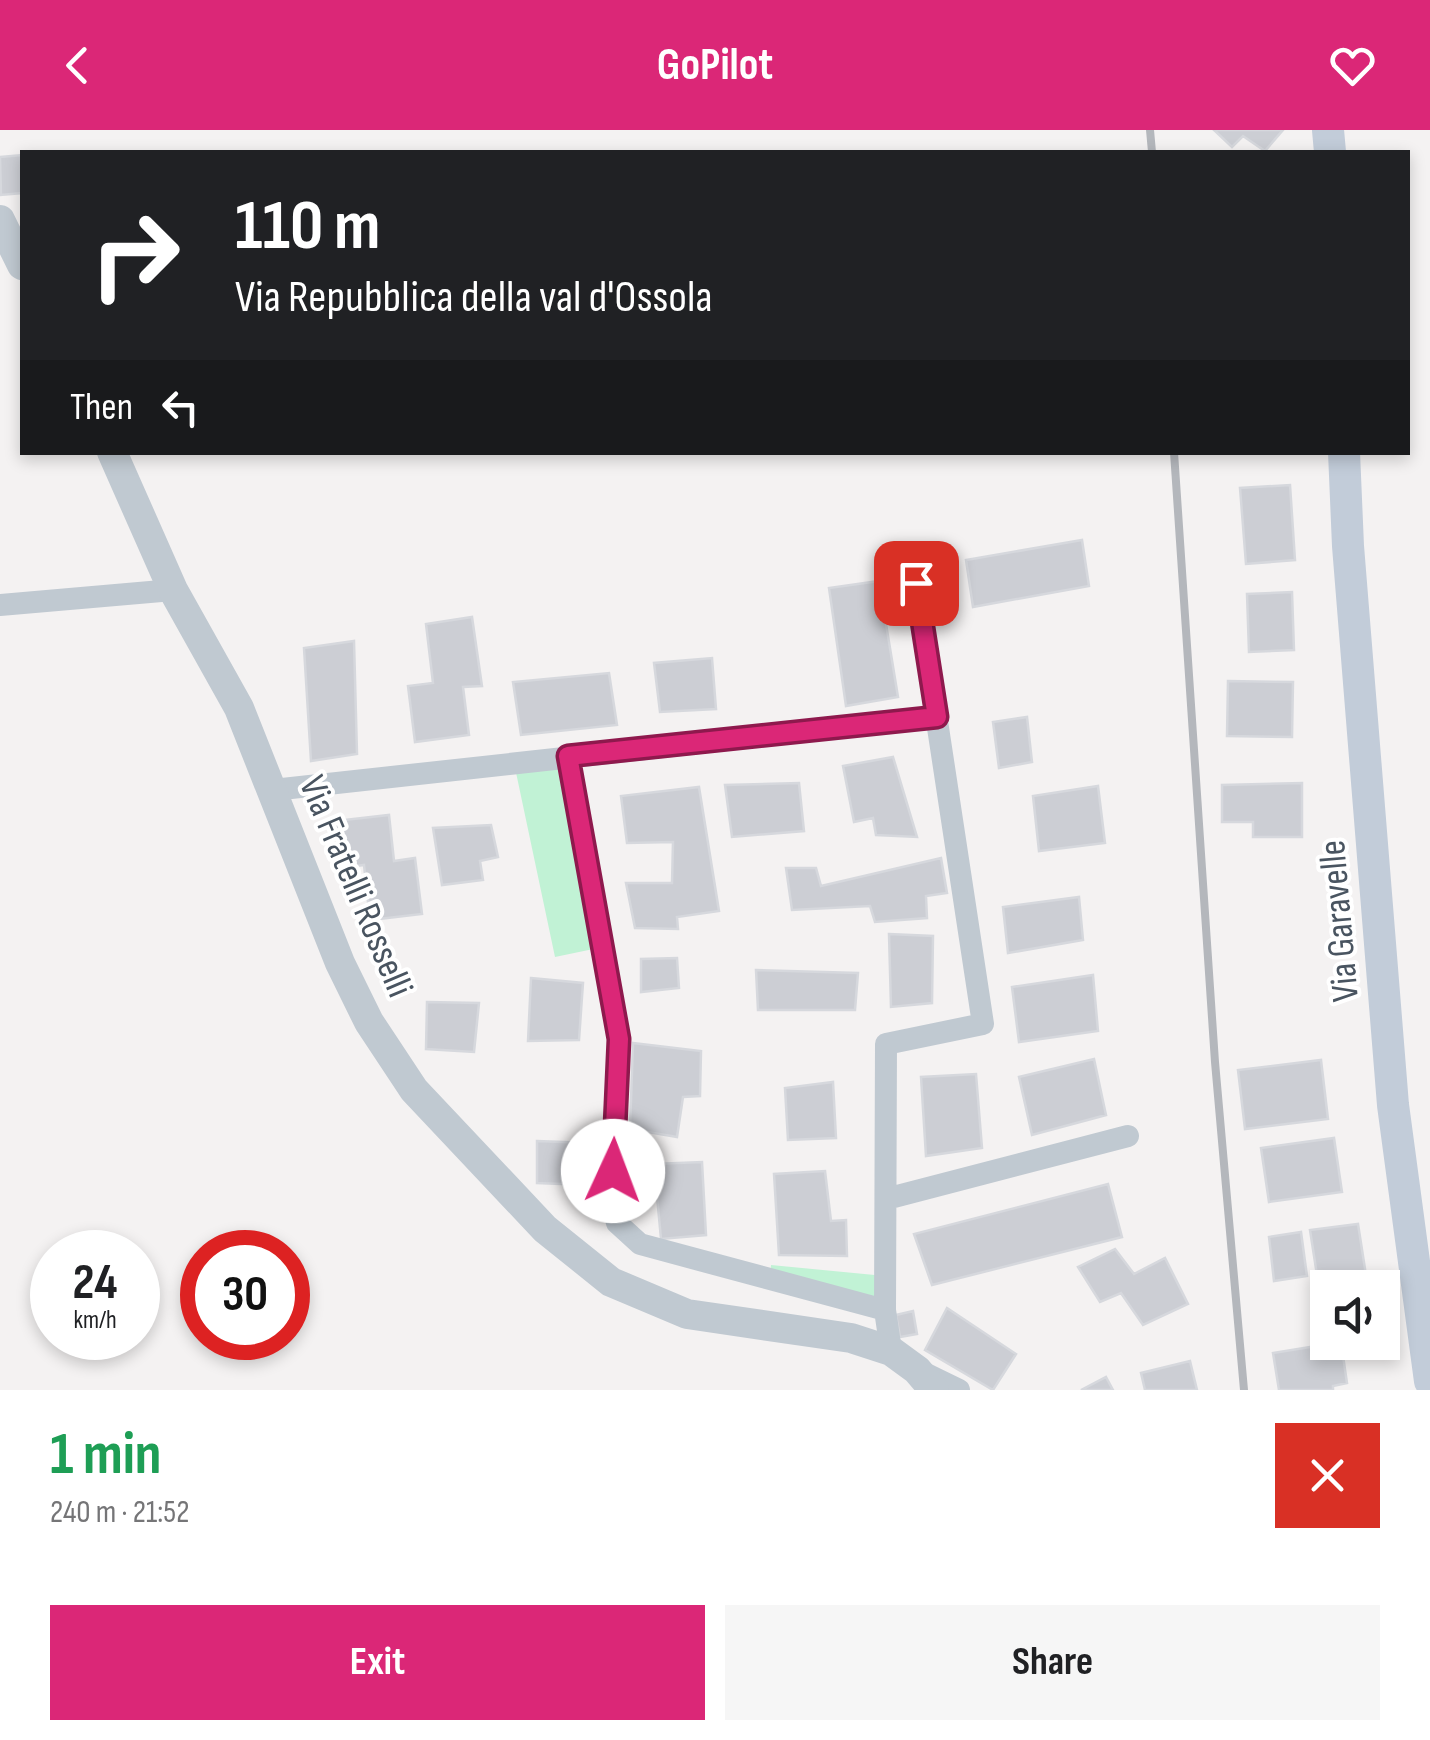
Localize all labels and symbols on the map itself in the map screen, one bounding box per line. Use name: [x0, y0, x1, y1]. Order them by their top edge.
pin: [874, 541, 959, 626]
street label: Via Fratelli Rosselli: [289, 769, 422, 1004]
street label: Via Garavelle: [1310, 838, 1369, 1004]
position arrow: [561, 1119, 665, 1223]
speed limit sign: 30: [180, 1230, 310, 1360]

